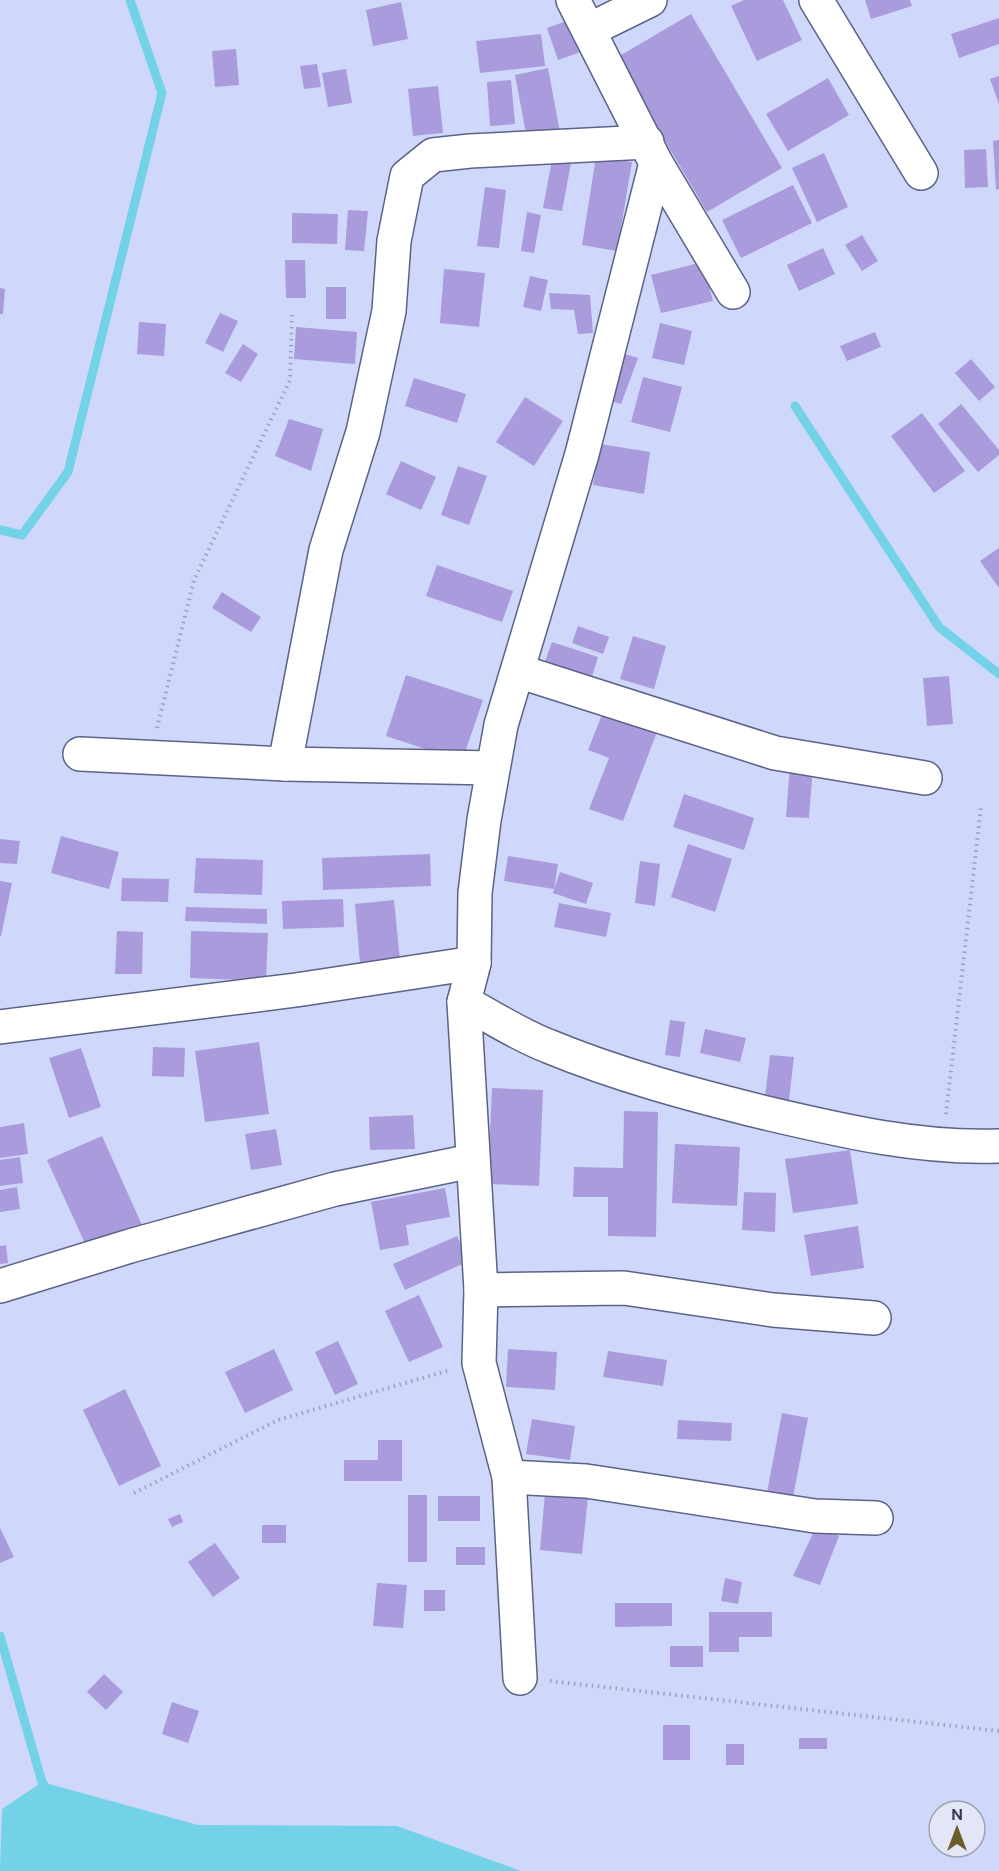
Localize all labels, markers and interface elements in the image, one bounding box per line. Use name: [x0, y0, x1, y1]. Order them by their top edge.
north arrow: [927, 1799, 987, 1859]
text: N: [951, 1804, 963, 1825]

